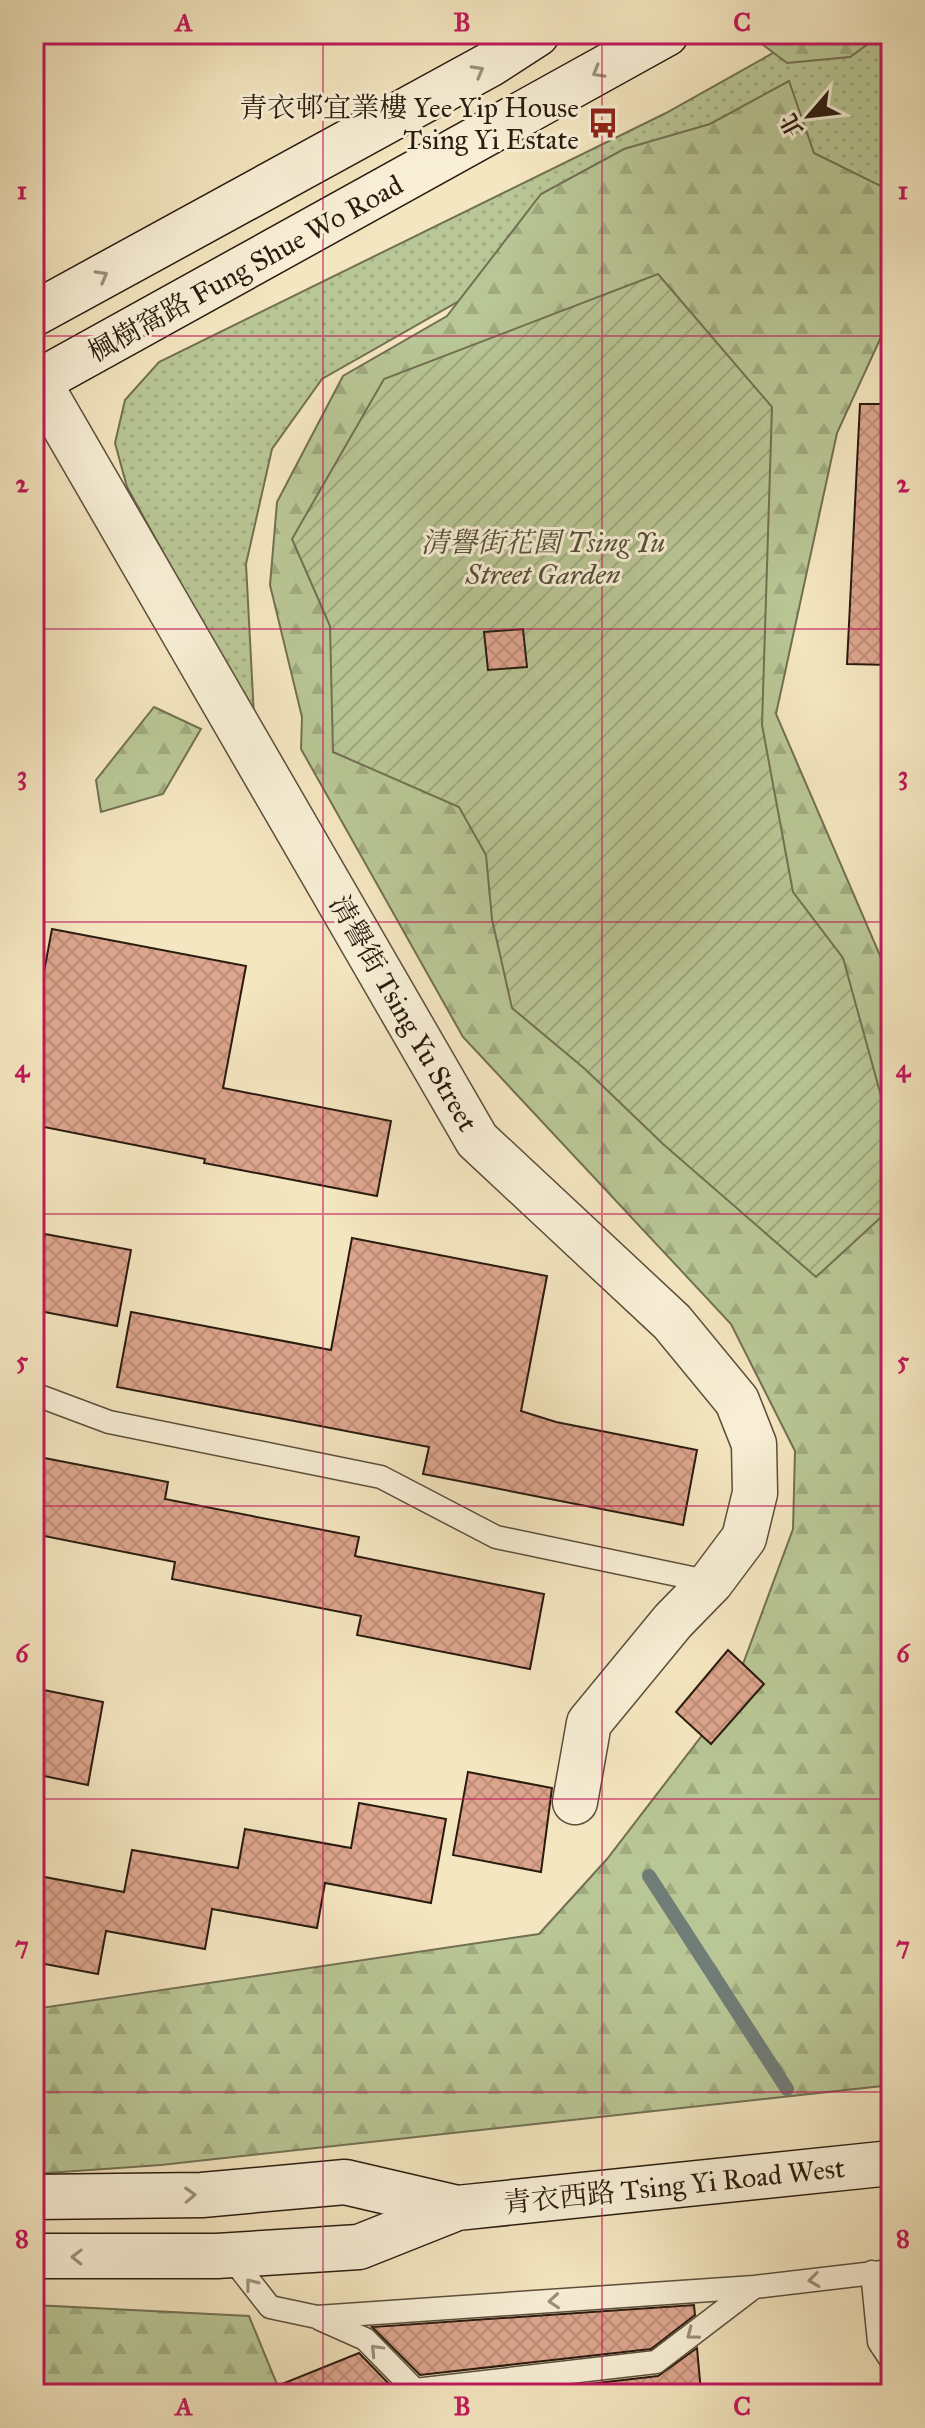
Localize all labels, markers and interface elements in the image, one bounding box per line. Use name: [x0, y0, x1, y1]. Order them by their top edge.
text: A: [173, 6, 193, 38]
text: B: [453, 6, 471, 38]
text: C: [733, 6, 751, 38]
one-way arrow: [592, 62, 607, 78]
one-way arrow: [469, 65, 484, 81]
north arrow: [769, 76, 849, 156]
place label: 青衣邨宜業樓 Yee Yip House Tsing Yi Estate: [239, 90, 579, 157]
bus stop icon: 青衣邨宜業樓 Yee Yip House Tsing Yi Estate: [586, 106, 620, 140]
text: 北: [775, 109, 809, 141]
street label: 楓樹窩路 Fung Shue Wo Road: [82, 167, 409, 370]
text: 1: [17, 174, 27, 206]
text: 1: [898, 174, 908, 206]
one-way arrow: [94, 271, 109, 286]
text: 2: [16, 467, 30, 499]
text: 2: [897, 467, 911, 499]
park label: 清譽街花園 Tsing Yu Street Garden: [421, 525, 665, 592]
text: 3: [17, 759, 27, 791]
text: 3: [898, 759, 908, 791]
street label: 清譽街 Tsing Yu Street: [322, 889, 485, 1138]
text: 4: [15, 1052, 31, 1084]
text: 4: [896, 1052, 912, 1084]
text: 5: [16, 1344, 29, 1376]
text: 5: [897, 1344, 910, 1376]
text: 6: [15, 1637, 30, 1669]
text: 6: [896, 1637, 911, 1669]
text: 7: [15, 1929, 29, 1961]
text: 7: [896, 1929, 910, 1961]
street label: 青衣西路 Tsing Yi Road West: [502, 2150, 847, 2221]
one-way arrow: [184, 2186, 197, 2204]
text: 8: [15, 2222, 29, 2254]
text: 8: [896, 2222, 910, 2254]
one-way arrow: [70, 2248, 83, 2266]
one-way arrow: [807, 2271, 820, 2288]
one-way arrow: [247, 2278, 261, 2293]
one-way arrow: [548, 2292, 561, 2309]
one-way arrow: [686, 2325, 701, 2339]
one-way arrow: [371, 2345, 385, 2359]
text: A: [173, 2390, 193, 2422]
text: B: [453, 2390, 471, 2422]
text: C: [733, 2390, 751, 2422]

